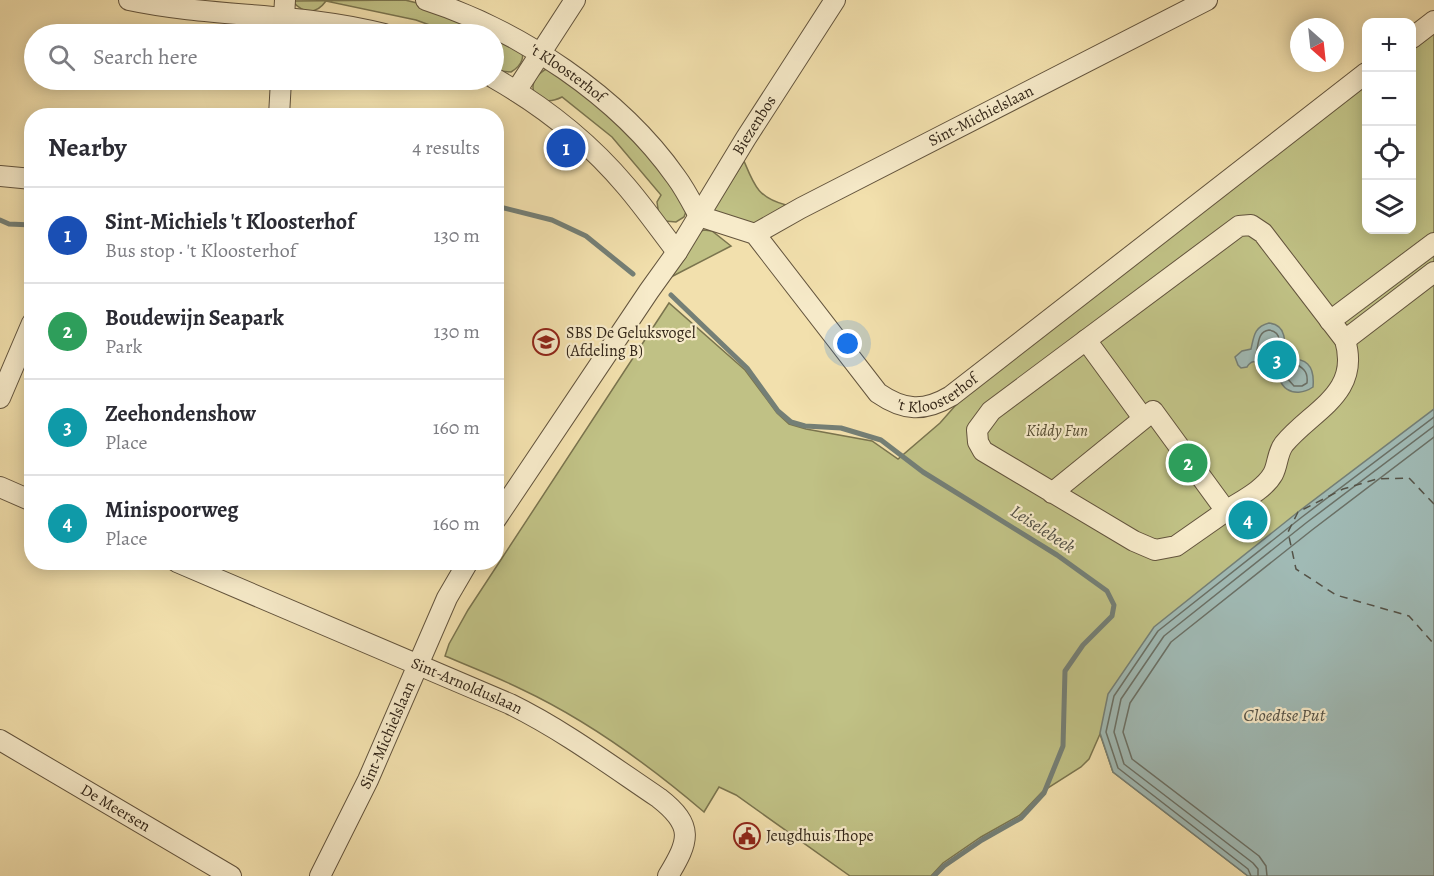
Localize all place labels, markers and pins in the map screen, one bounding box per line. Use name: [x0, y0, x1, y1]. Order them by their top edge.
pin: 1: [546, 126, 586, 170]
place label: SBS De Geluksvogel (Afdeling B): [566, 322, 696, 362]
school or university icon: SBS De Geluksvogel (Afdeling B): [531, 327, 561, 357]
pin: 3: [1258, 338, 1296, 382]
pin: 2: [1168, 440, 1208, 486]
pin: 4: [1228, 498, 1268, 542]
public building icon: Jeugdhuis Thope: [732, 821, 762, 851]
place label: Jeugdhuis Thope: [766, 825, 874, 847]

